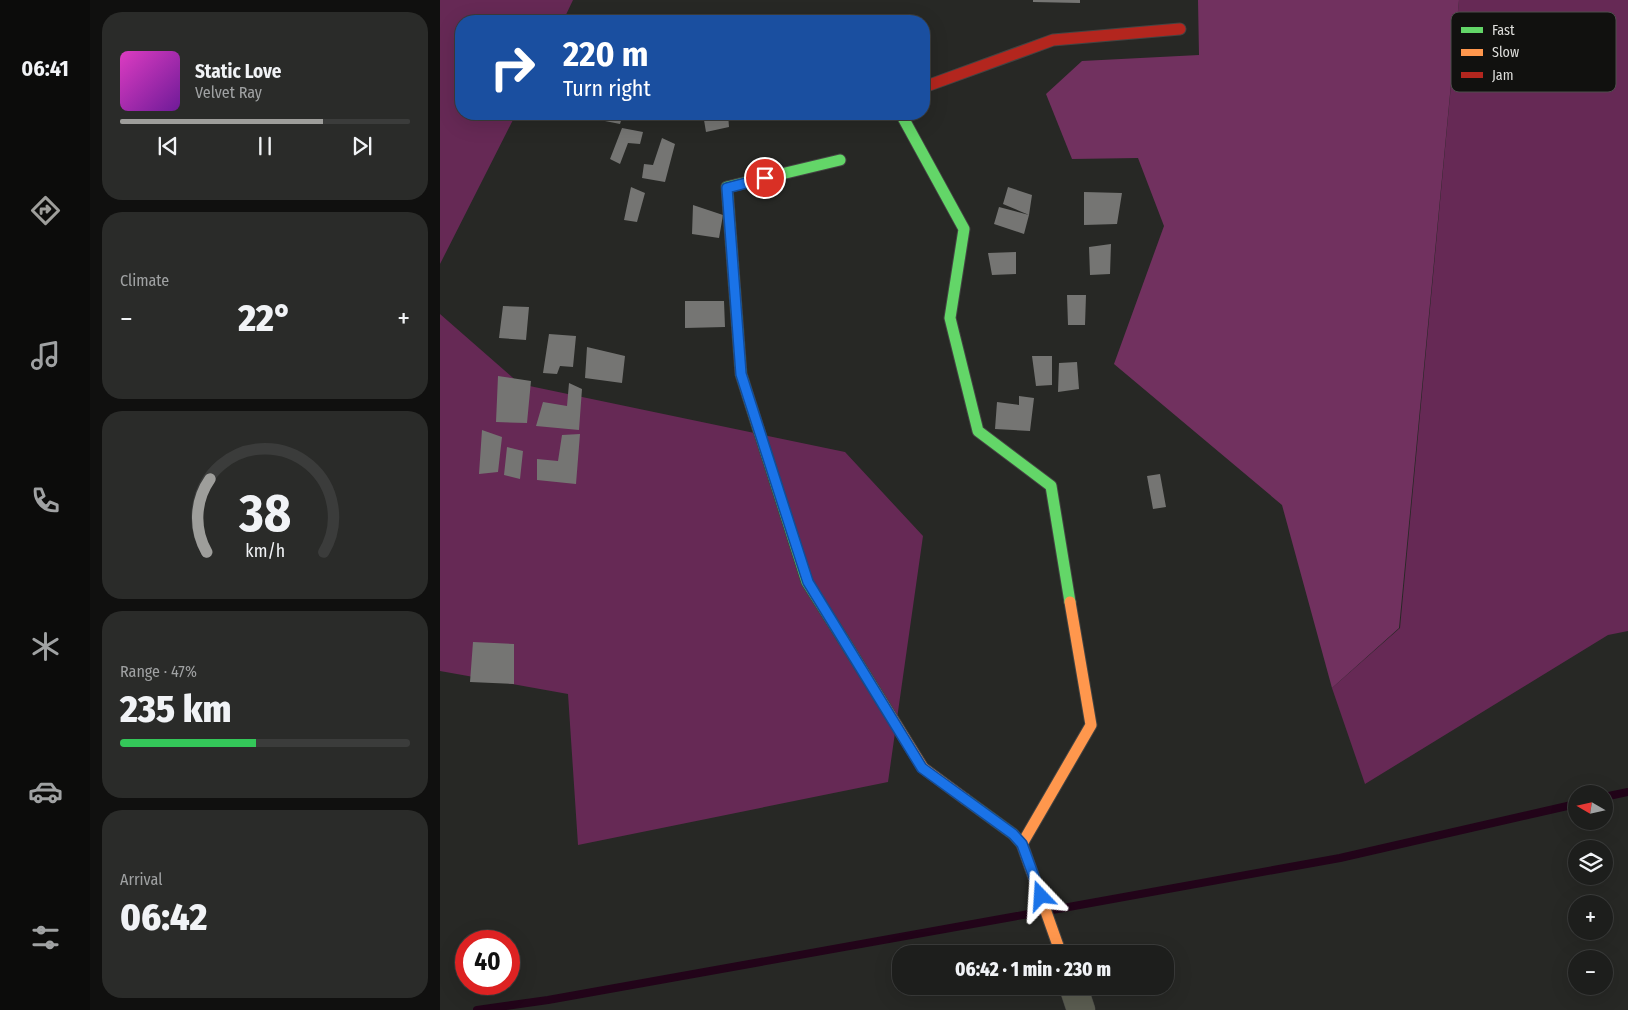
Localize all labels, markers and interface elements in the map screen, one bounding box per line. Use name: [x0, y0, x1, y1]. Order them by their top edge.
legend: [1451, 12, 1616, 92]
text: Fast: [1492, 22, 1515, 39]
text: 220 m: [563, 33, 649, 75]
icon: right: [480, 35, 545, 100]
text: Slow: [1492, 44, 1519, 61]
text: 06:41: [21, 55, 69, 82]
text: Static Love: [195, 60, 282, 83]
text: Jam: [1492, 67, 1513, 84]
text: Turn right: [563, 75, 651, 102]
text: Velvet Ray: [195, 83, 262, 102]
icon: previous: [154, 132, 182, 160]
icon: pause: [251, 132, 279, 160]
icon: next: [348, 132, 376, 160]
pin: [744, 157, 786, 199]
icon: arrive: [751, 164, 779, 192]
icon: directions: [28, 193, 63, 228]
text: Climate: [120, 271, 169, 290]
text: 22°: [238, 295, 292, 341]
text: −: [120, 302, 133, 335]
text: +: [397, 302, 410, 335]
icon: music: [28, 338, 63, 373]
text: 38: [238, 482, 291, 545]
icon: phone: [28, 483, 63, 518]
text: km/h: [245, 540, 285, 562]
icon: climate: [28, 629, 63, 664]
text: Range · 47%: [120, 662, 197, 681]
text: 235 km: [120, 686, 232, 732]
icon: car: [28, 774, 63, 809]
north arrow: [1568, 785, 1612, 830]
map controls: [1568, 785, 1613, 995]
button: layers: [1568, 840, 1613, 885]
position arrow: [1014, 869, 1066, 921]
text: Arrival: [120, 870, 162, 889]
text: 06:42: [120, 894, 207, 940]
button: +: [1568, 895, 1613, 940]
icon: filters: [28, 920, 63, 955]
speed limit sign: 40: [455, 930, 520, 995]
button: −: [1568, 950, 1613, 995]
text: 06:42 · 1 min · 230 m: [955, 958, 1111, 981]

